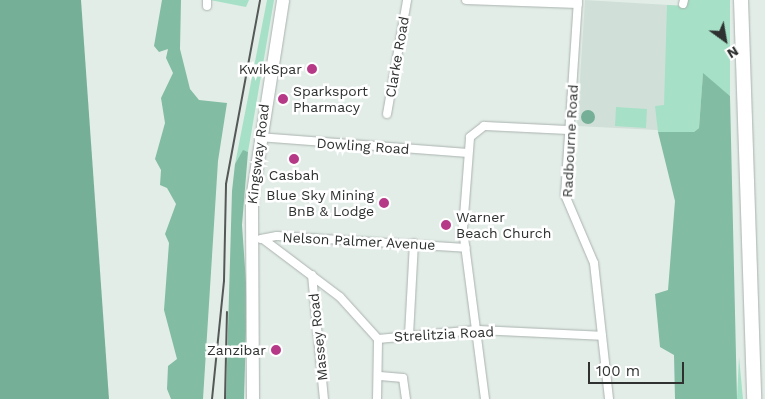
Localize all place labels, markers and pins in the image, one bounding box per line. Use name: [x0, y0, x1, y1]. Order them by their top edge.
place label: KwikSpar: [239, 61, 302, 77]
marker: KwikSpar: [306, 63, 318, 75]
place label: Sparksport Pharmacy: [293, 83, 368, 115]
marker: Sparksport Pharmacy: [277, 93, 289, 105]
marker: Casbah: [288, 153, 300, 165]
place label: Casbah: [269, 167, 319, 183]
place label: Blue Sky Mining BnB & Lodge: [266, 187, 374, 220]
marker: Blue Sky Mining BnB & Lodge: [378, 197, 390, 209]
place label: Warner Beach Church: [456, 209, 551, 242]
marker: Warner Beach Church: [440, 219, 452, 231]
place label: Zanzibar: [207, 342, 266, 358]
marker: Zanzibar: [270, 344, 282, 356]

